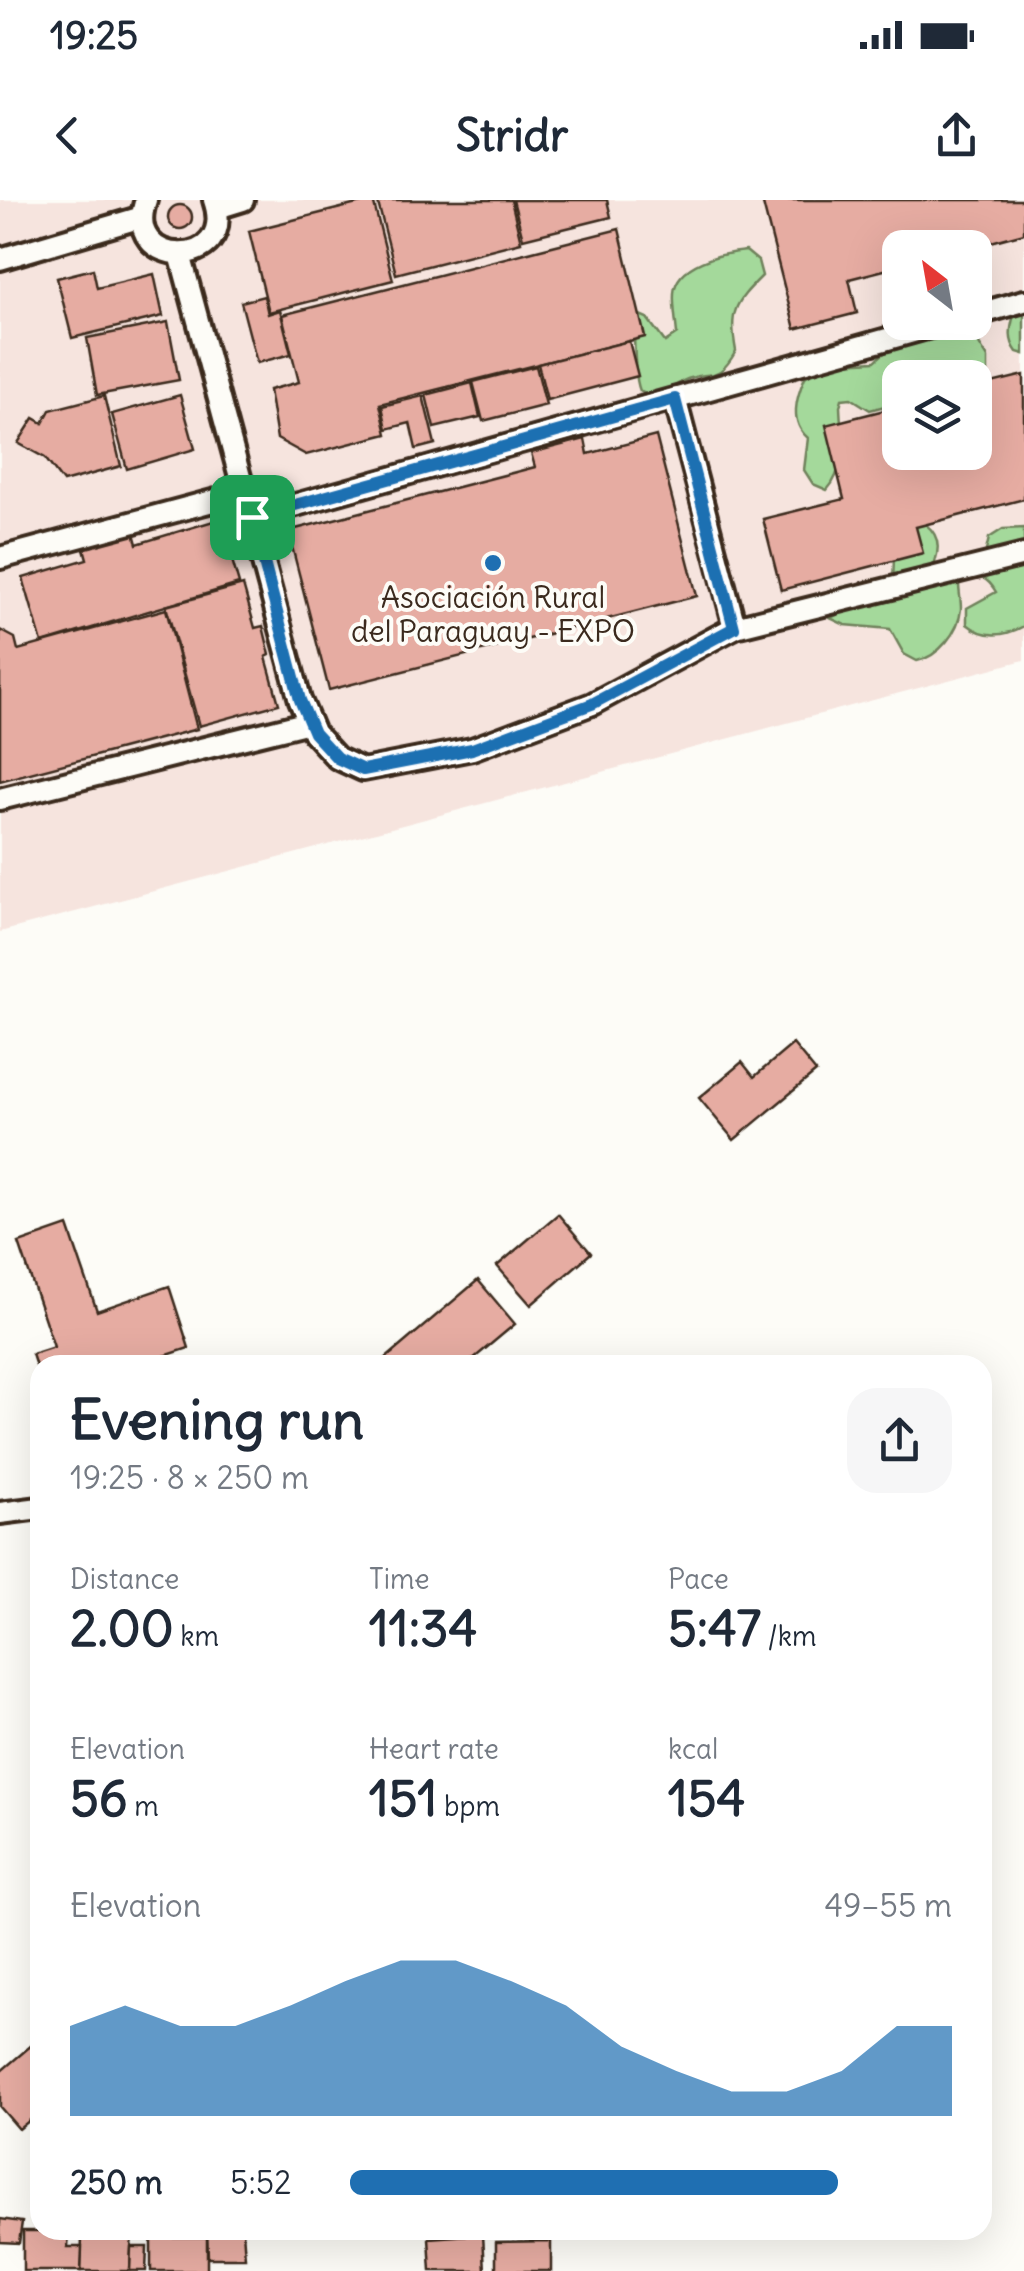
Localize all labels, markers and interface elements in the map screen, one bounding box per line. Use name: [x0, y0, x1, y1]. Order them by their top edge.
text: 19:25: [50, 12, 138, 59]
text: Stridr: [456, 107, 568, 163]
icon: back: [40, 108, 95, 163]
icon: share: [929, 108, 984, 163]
north arrow: [882, 230, 992, 340]
map controls: [882, 230, 992, 470]
button: layers: [882, 360, 992, 470]
pin: [210, 475, 295, 560]
icon: arrive: [225, 490, 280, 545]
marker: Asociación Rural del Paraguay - EXPO: [482, 552, 504, 574]
place label: Asociación Rural del Paraguay - EXPO: [351, 578, 635, 650]
text: Evening run: [70, 1385, 364, 1454]
button: share: [847, 1388, 952, 1493]
text: 19:25 · 8 × 250 m: [70, 1457, 309, 1498]
text: Distance: [70, 1561, 179, 1597]
text: Time: [369, 1561, 430, 1597]
text: Pace: [668, 1561, 729, 1597]
text: 2.00: [70, 1597, 174, 1660]
text: 11:34: [369, 1597, 477, 1660]
text: 5:47: [668, 1597, 761, 1660]
text: km: [174, 1618, 219, 1654]
text: /km: [761, 1618, 817, 1654]
text: Elevation: [70, 1731, 185, 1767]
text: Heart rate: [369, 1731, 499, 1767]
text: kcal: [668, 1731, 718, 1767]
text: 56: [70, 1767, 128, 1830]
text: 151: [369, 1767, 437, 1830]
text: 154: [668, 1767, 746, 1830]
text: m: [128, 1788, 159, 1824]
text: bpm: [437, 1788, 500, 1824]
text: Elevation: [70, 1885, 201, 1926]
text: 49–55 m: [824, 1885, 952, 1926]
text: 250 m: [70, 2162, 163, 2203]
text: 5:52: [230, 2162, 292, 2203]

